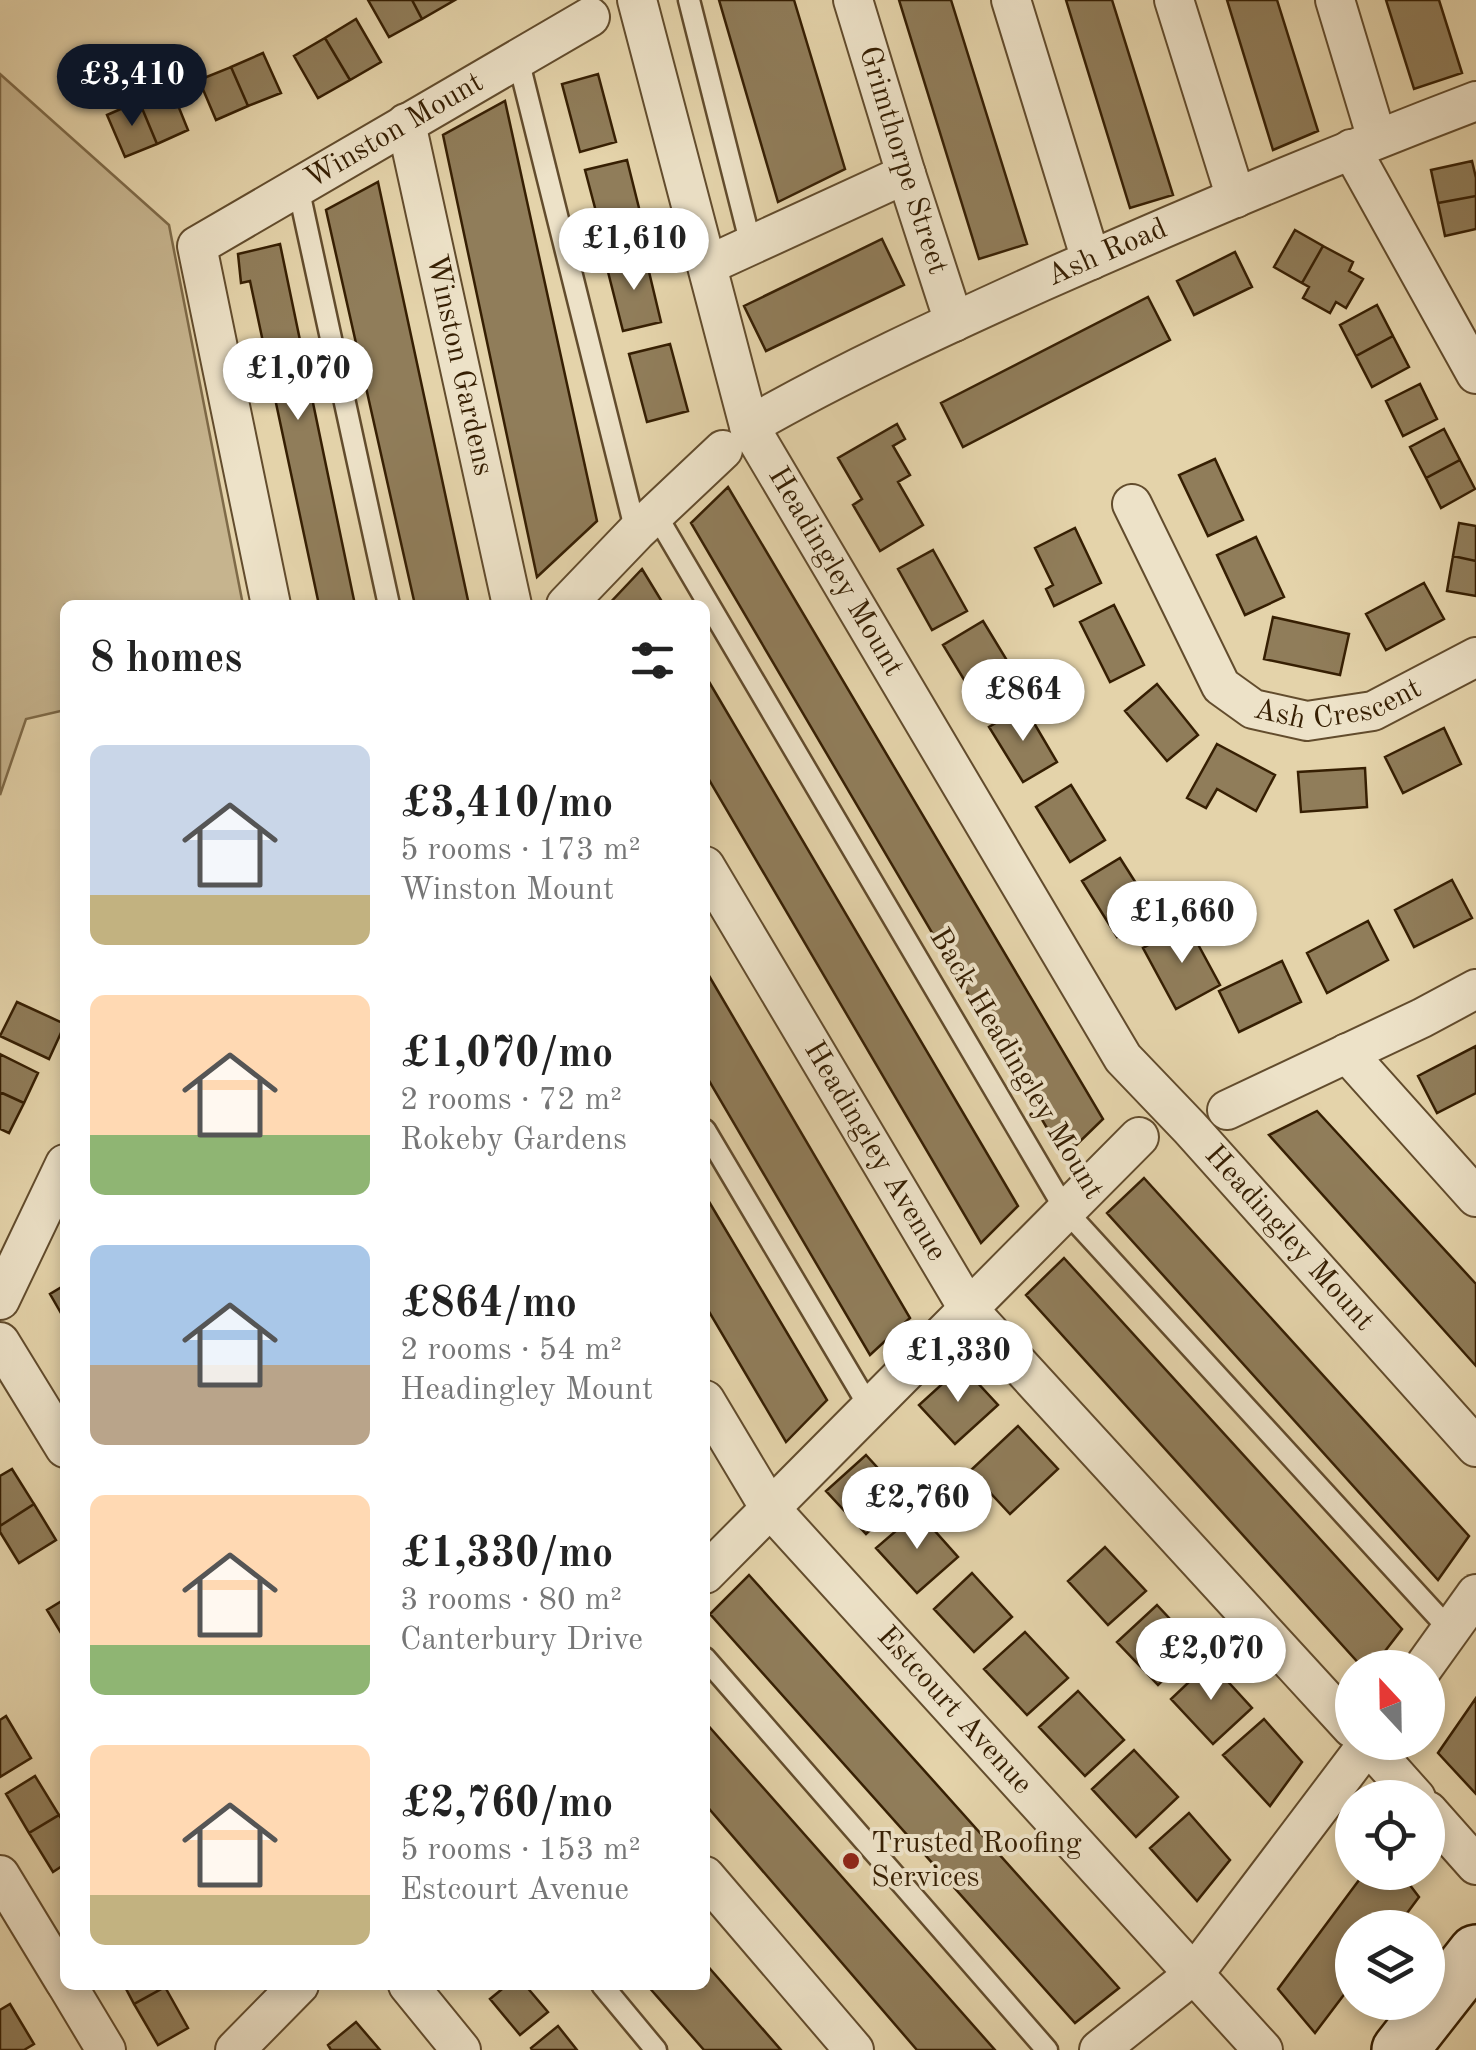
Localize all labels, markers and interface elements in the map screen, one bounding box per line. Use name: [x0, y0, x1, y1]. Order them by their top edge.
street label: Grimthorpe Street: [853, 43, 953, 278]
pin: £3,410: [51, 44, 213, 129]
text: £3,410: [79, 60, 185, 92]
street label: Winston Mount: [300, 67, 489, 195]
pin: £1,610: [553, 208, 715, 293]
street label: Ash Road: [1043, 214, 1172, 292]
text: £1,610: [581, 224, 687, 256]
street label: Winston Gardens: [420, 252, 498, 479]
pin: £1,070: [217, 338, 379, 423]
text: £1,070: [245, 354, 351, 386]
street label: Headingley Mount: [762, 462, 909, 682]
icon: filters: [625, 633, 680, 688]
text: 8 homes: [90, 639, 242, 681]
pin: £864: [964, 659, 1082, 744]
street label: Ash Crescent: [1251, 673, 1427, 736]
text: £864: [984, 675, 1062, 707]
text: £3,410/mo: [400, 784, 613, 826]
icon: home: [170, 785, 290, 905]
text: 5 rooms · 173 m²: [400, 835, 641, 867]
text: Winston Mount: [400, 875, 614, 907]
pin: £1,660: [1101, 881, 1263, 966]
text: £1,660: [1129, 897, 1235, 929]
street label: Back Headingley Mount: [923, 923, 1109, 1205]
text: £1,070/mo: [400, 1034, 613, 1076]
icon: home: [170, 1035, 290, 1155]
street label: Headingley Avenue: [798, 1036, 951, 1266]
text: 2 rooms · 72 m²: [400, 1085, 622, 1117]
text: Rokeby Gardens: [400, 1125, 627, 1157]
street label: Headingley Mount: [1199, 1140, 1379, 1337]
text: £864/mo: [400, 1284, 577, 1326]
icon: home: [170, 1285, 290, 1405]
pin: £1,330: [877, 1320, 1039, 1405]
text: 2 rooms · 54 m²: [400, 1335, 622, 1367]
text: £1,330: [905, 1336, 1011, 1368]
text: Headingley Mount: [400, 1375, 653, 1407]
pin: £2,760: [836, 1467, 998, 1552]
text: £2,760: [864, 1483, 970, 1515]
text: £1,330/mo: [400, 1534, 613, 1576]
icon: home: [170, 1535, 290, 1655]
text: 3 rooms · 80 m²: [400, 1585, 622, 1617]
pin: £2,070: [1130, 1618, 1292, 1703]
street label: Estcourt Avenue: [871, 1621, 1038, 1800]
text: Canterbury Drive: [400, 1625, 643, 1657]
text: £2,070: [1158, 1634, 1264, 1666]
north arrow: [1335, 1650, 1445, 1760]
map controls: [1335, 1650, 1445, 2020]
button: locate: [1335, 1780, 1445, 1890]
text: £2,760/mo: [400, 1784, 613, 1826]
icon: home: [170, 1785, 290, 1905]
place label: Trusted Roofing Services: [871, 1829, 1082, 1893]
text: 5 rooms · 153 m²: [400, 1835, 641, 1867]
marker: Trusted Roofing Services: [840, 1850, 862, 1872]
text: Estcourt Avenue: [400, 1875, 629, 1907]
button: layers: [1335, 1910, 1445, 2020]

